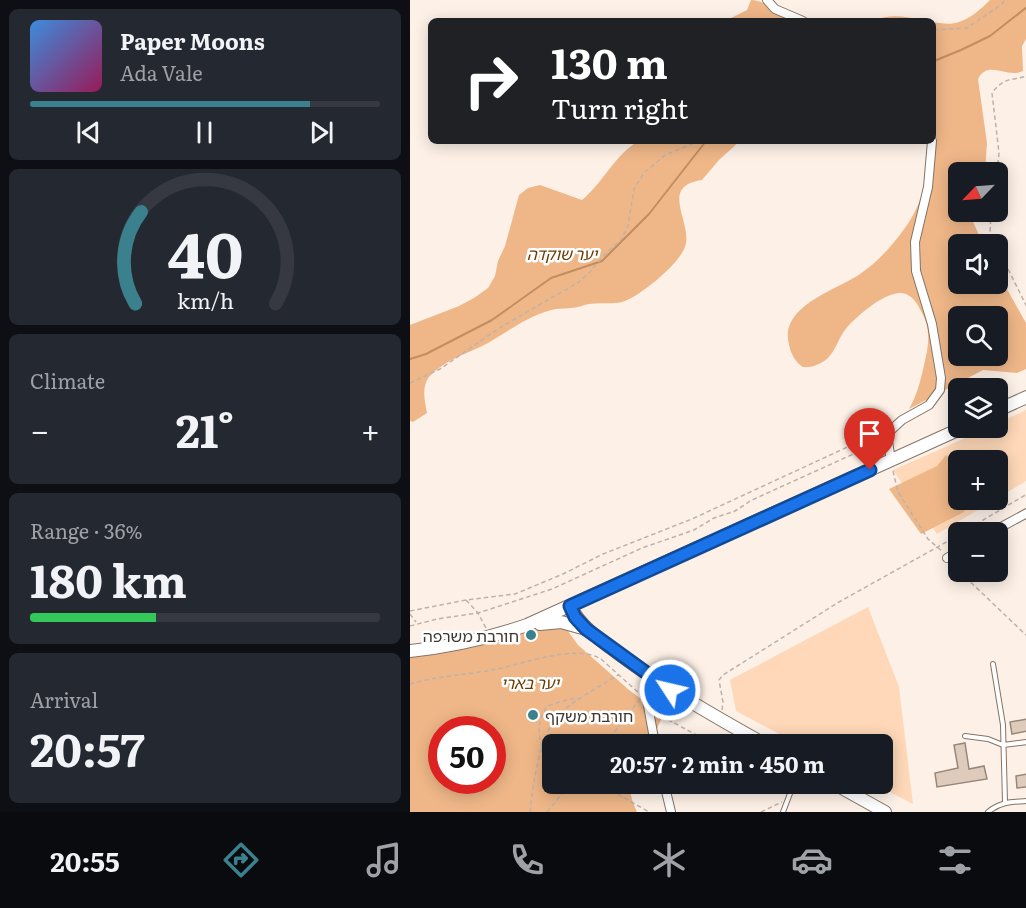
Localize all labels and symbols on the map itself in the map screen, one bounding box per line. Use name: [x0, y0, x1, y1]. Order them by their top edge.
north arrow: [948, 162, 1008, 222]
park label: יער שוקדה: [527, 241, 599, 265]
pin: [844, 408, 895, 470]
place label: חורבת משרפה: [423, 623, 519, 647]
marker: חורבת משרפה: [524, 628, 538, 642]
position arrow: [638, 658, 702, 722]
park label: יער בארי: [501, 670, 560, 694]
place label: חורבת משקף: [545, 703, 633, 727]
marker: חורבת משקף: [526, 708, 540, 722]
speed limit sign: 50: [428, 716, 506, 794]

